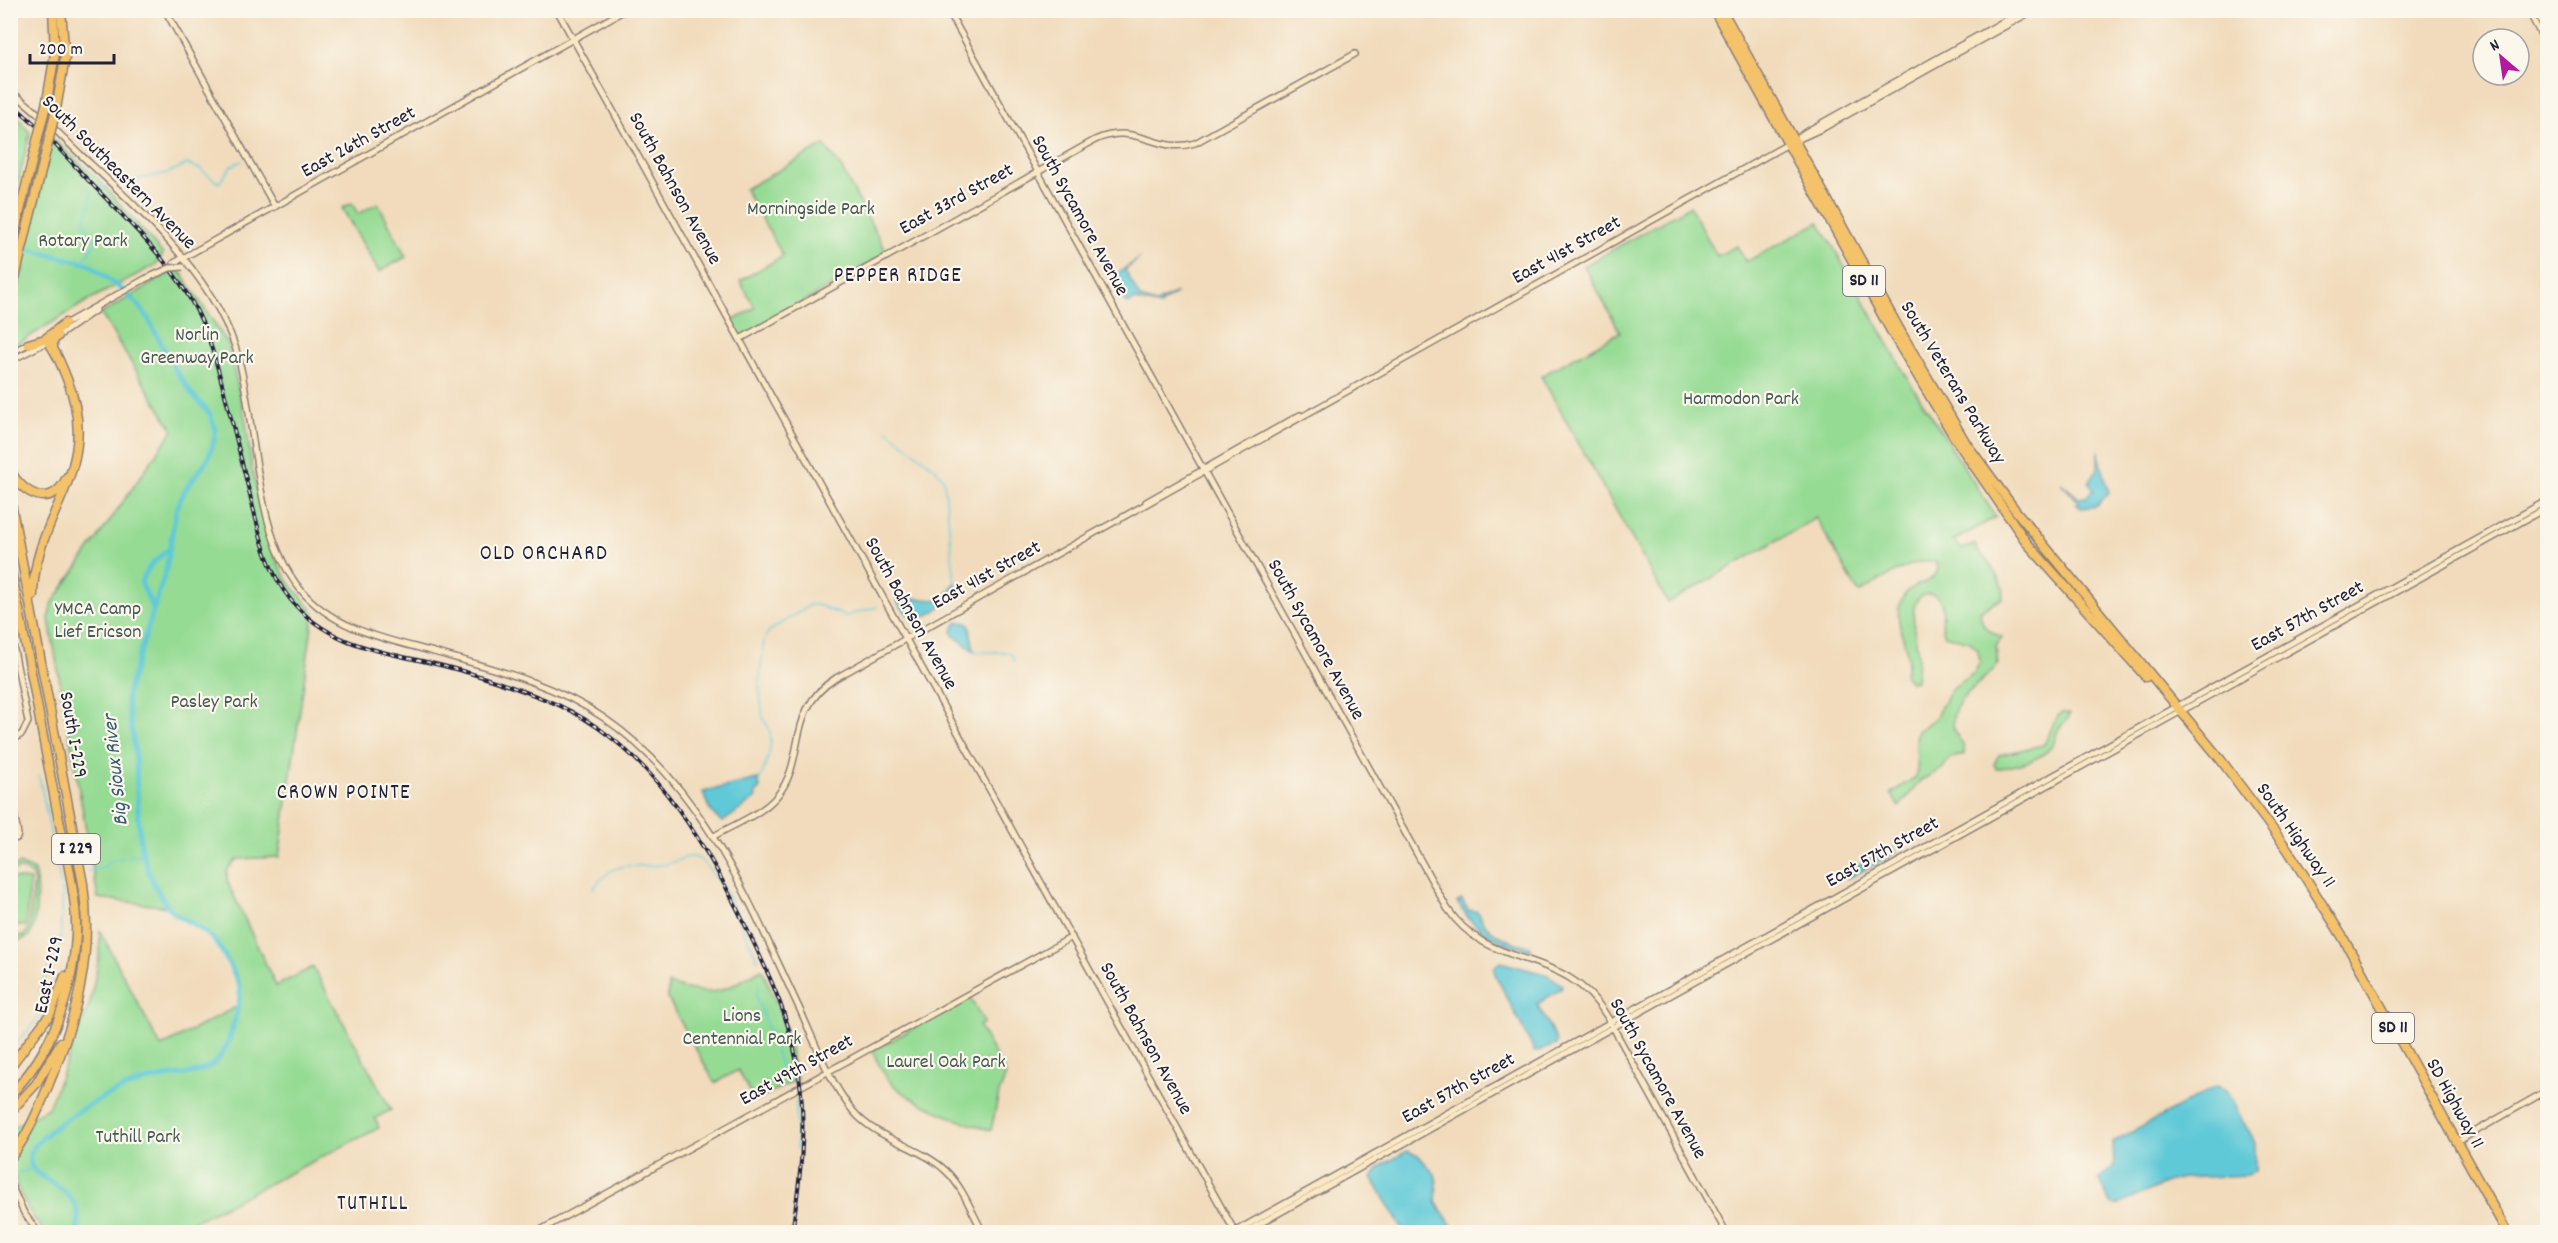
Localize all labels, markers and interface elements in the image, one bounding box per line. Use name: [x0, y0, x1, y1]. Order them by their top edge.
scale bar: [30, 27, 114, 65]
north arrow: [2471, 27, 2531, 87]
text: N: [2486, 34, 2504, 58]
text: 200 m: [39, 38, 83, 63]
street label: South Southeastern Avenue: [34, 89, 202, 257]
street label: East 26th Street: [297, 100, 421, 186]
street label: South Bahnson Avenue: [620, 108, 728, 271]
street label: South Sycamore Avenue: [1023, 131, 1135, 302]
street label: East 33rd Street: [895, 157, 1019, 243]
park label: Morningside Park: [747, 196, 875, 224]
street label: East 41st Street: [1508, 210, 1626, 292]
park label: Rotary Park: [38, 228, 128, 256]
district label: PEPPER RIDGE: [834, 262, 962, 292]
road number: SD 11: [1843, 266, 1885, 296]
street label: South Veterans Parkway: [1892, 296, 2012, 470]
park label: Norlin Greenway Park: [140, 322, 254, 373]
park label: Harmodon Park: [1683, 386, 1799, 414]
street label: South Bahnson Avenue: [856, 533, 964, 696]
street label: East 41st Street: [928, 535, 1046, 617]
district label: OLD ORCHARD: [480, 540, 608, 570]
street label: South Sycamore Avenue: [1259, 555, 1371, 726]
street label: East 57th Street: [2246, 574, 2370, 660]
park label: YMCA Camp Lief Ericson: [54, 596, 142, 647]
park label: Pasley Park: [170, 689, 258, 717]
street label: South I-229: [51, 690, 93, 780]
water label: Big Sioux River: [96, 711, 138, 827]
street label: South Highway 11: [2248, 778, 2342, 894]
district label: CROWN POINTE: [277, 779, 411, 809]
street label: East 57th Street: [1821, 810, 1945, 896]
road number: I 229: [52, 834, 100, 864]
street label: East I-229: [28, 934, 72, 1016]
street label: South Bahnson Avenue: [1091, 958, 1199, 1121]
street label: South Sycamore Avenue: [1601, 994, 1713, 1165]
park label: Lions Centennial Park: [682, 1003, 802, 1054]
road number: SD 11: [2372, 1013, 2414, 1043]
street label: East 49th Street: [735, 1028, 859, 1114]
street label: East 57th Street: [1397, 1046, 1521, 1132]
park label: Laurel Oak Park: [886, 1049, 1006, 1077]
street label: SD Highway 11: [2418, 1054, 2490, 1154]
park label: Tuthill Park: [96, 1124, 181, 1152]
district label: TUTHILL: [337, 1190, 409, 1220]

